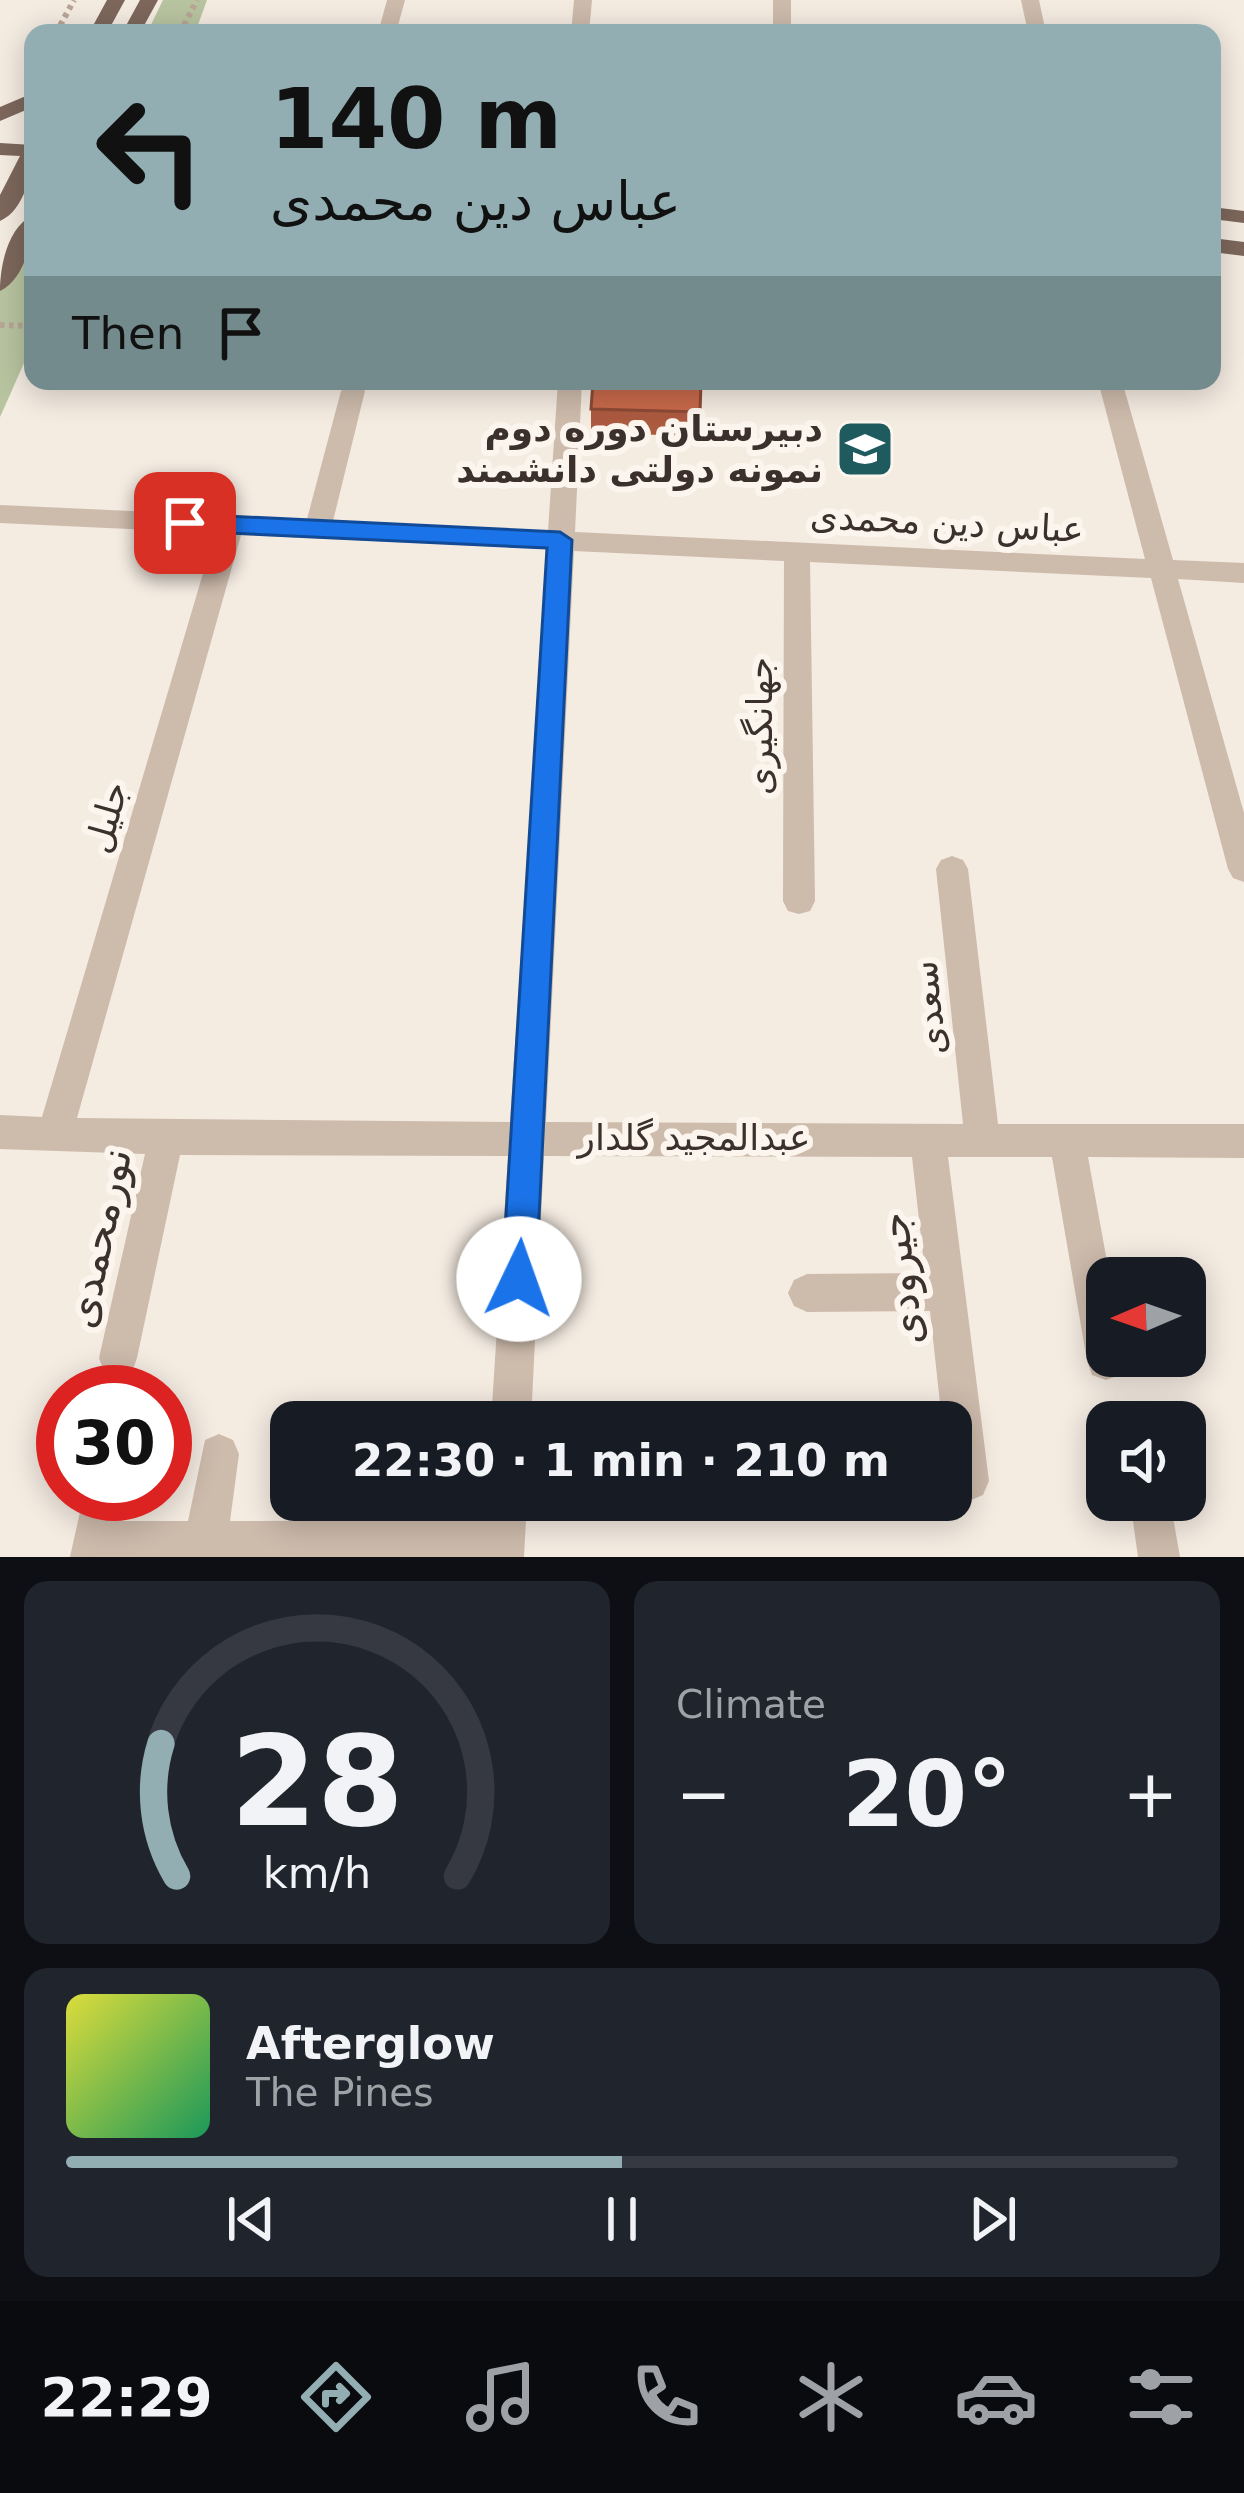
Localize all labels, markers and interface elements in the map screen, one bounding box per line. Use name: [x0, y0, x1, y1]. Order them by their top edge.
text: 140 m: [270, 70, 562, 168]
icon: left: [72, 72, 228, 228]
text: عباس دین محمدی: [270, 170, 681, 233]
icon: arrive: [208, 300, 274, 366]
text: Then: [72, 307, 184, 360]
place label: دبیرستان دوره دوم نمونه دولتی دانشمند: [456, 408, 823, 491]
school or university icon: دبیرستان دوره دوم نمونه دولتی دانشمند: [834, 418, 896, 480]
pin: [134, 472, 236, 574]
icon: arrive: [152, 490, 218, 556]
street label: عباس دین محمدی: [809, 495, 1085, 551]
street label: جهانگیری: [739, 657, 781, 795]
street label: جلیل: [77, 777, 136, 858]
street label: سعدی: [903, 959, 954, 1057]
street label: عبدالمجید گلدار: [576, 1117, 810, 1159]
street label: نورمحمدی: [56, 1144, 141, 1332]
street label: جیرودی: [868, 1210, 933, 1348]
position arrow: [456, 1216, 582, 1342]
north arrow: [1086, 1257, 1206, 1377]
map controls: [1086, 1257, 1206, 1521]
speed limit sign: 30: [36, 1365, 192, 1521]
button: sound: [1086, 1401, 1206, 1521]
text: 22:30 · 1 min · 210 m: [352, 1434, 890, 1487]
text: Climate: [676, 1682, 826, 1727]
text: 28: [230, 1709, 404, 1854]
text: 20°: [842, 1742, 1012, 1847]
text: −: [676, 1756, 731, 1833]
text: +: [1123, 1756, 1178, 1833]
text: km/h: [263, 1847, 371, 1897]
text: Afterglow: [246, 2017, 495, 2070]
text: The Pines: [246, 2070, 433, 2115]
icon: previous: [218, 2186, 284, 2252]
icon: pause: [589, 2186, 655, 2252]
icon: next: [960, 2186, 1026, 2252]
icon: directions: [294, 2355, 378, 2439]
icon: music: [459, 2355, 543, 2439]
icon: phone: [624, 2355, 708, 2439]
icon: climate: [789, 2355, 873, 2439]
icon: car: [954, 2355, 1038, 2439]
icon: filters: [1119, 2355, 1203, 2439]
text: 22:29: [41, 2366, 212, 2429]

